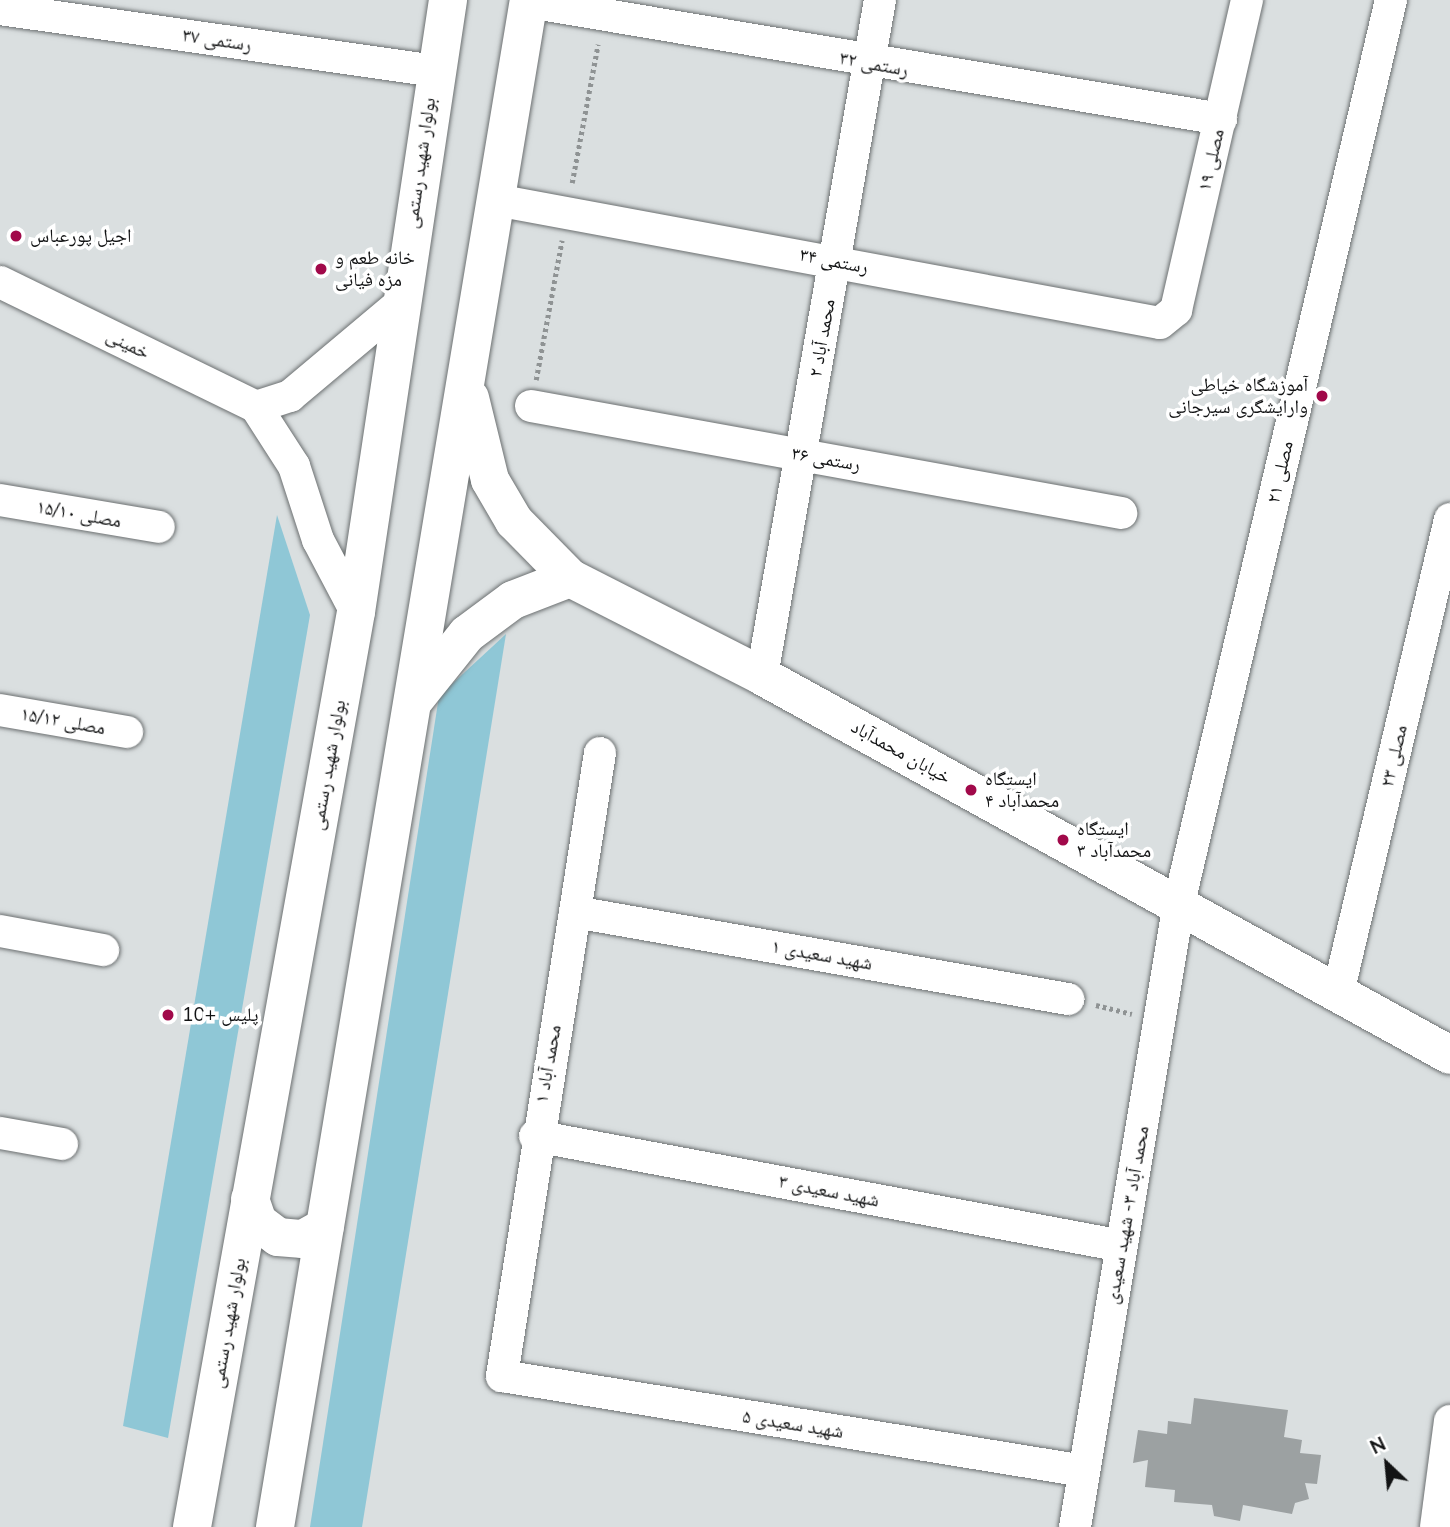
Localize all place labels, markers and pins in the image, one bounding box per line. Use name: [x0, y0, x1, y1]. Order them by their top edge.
place label: اجیل پورعباس: [30, 225, 132, 247]
marker: اجیل پورعباس: [8, 228, 24, 244]
place label: خانه طعم و مزه فیانی: [335, 247, 415, 291]
marker: خانه طعم و مزه فیانی: [313, 261, 329, 277]
place label: آموزشگاه خیاطی وارایشگری سیرجانی: [1168, 374, 1308, 418]
marker: آموزشگاه خیاطی وارایشگری سیرجانی: [1314, 388, 1330, 404]
place label: ایستگاه محمدآباد ۴: [985, 768, 1059, 812]
marker: ایستگاه محمدآباد ۴: [963, 782, 979, 798]
place label: ایستگاه محمدآباد ۳: [1077, 818, 1151, 862]
marker: ایستگاه محمدآباد ۳: [1055, 832, 1071, 848]
place label: پلیس +10: [182, 1004, 258, 1026]
marker: پلیس +10: [160, 1007, 176, 1023]

